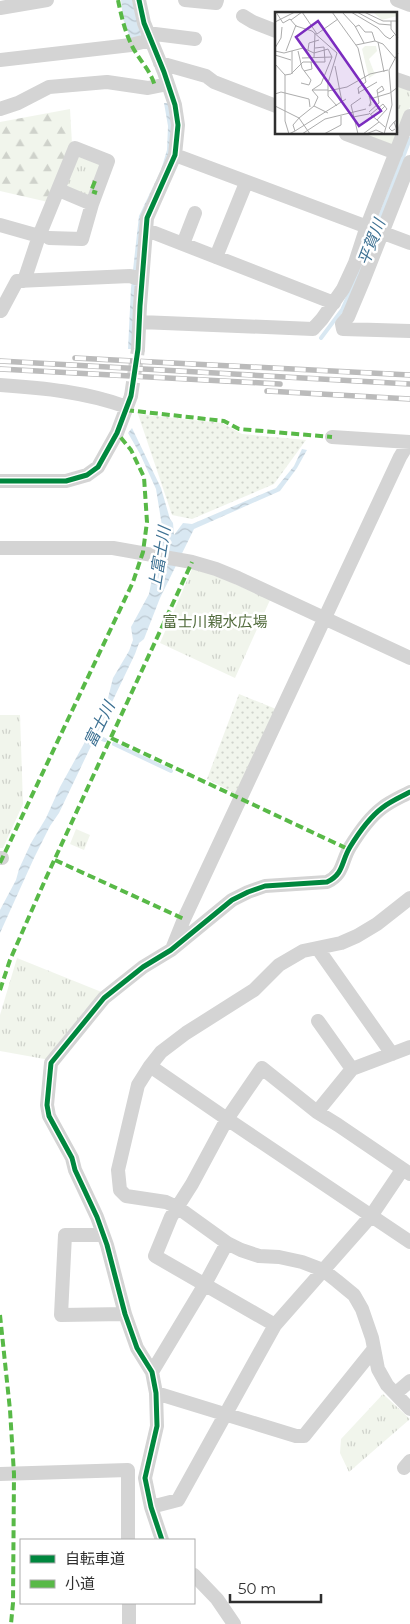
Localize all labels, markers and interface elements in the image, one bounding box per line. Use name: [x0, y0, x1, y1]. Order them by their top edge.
inset map: [275, 12, 398, 135]
water label: 平賀川: [354, 215, 390, 268]
water label: 上富士川: [145, 523, 174, 591]
park label: 富士川親水広場: [162, 612, 268, 631]
water label: 富士川: [80, 697, 119, 750]
legend: [20, 1539, 195, 1604]
text: 自転車道: [65, 1549, 125, 1568]
scale bar: [230, 1572, 321, 1604]
text: 小道: [65, 1574, 95, 1593]
text: 50 m: [238, 1579, 276, 1598]

